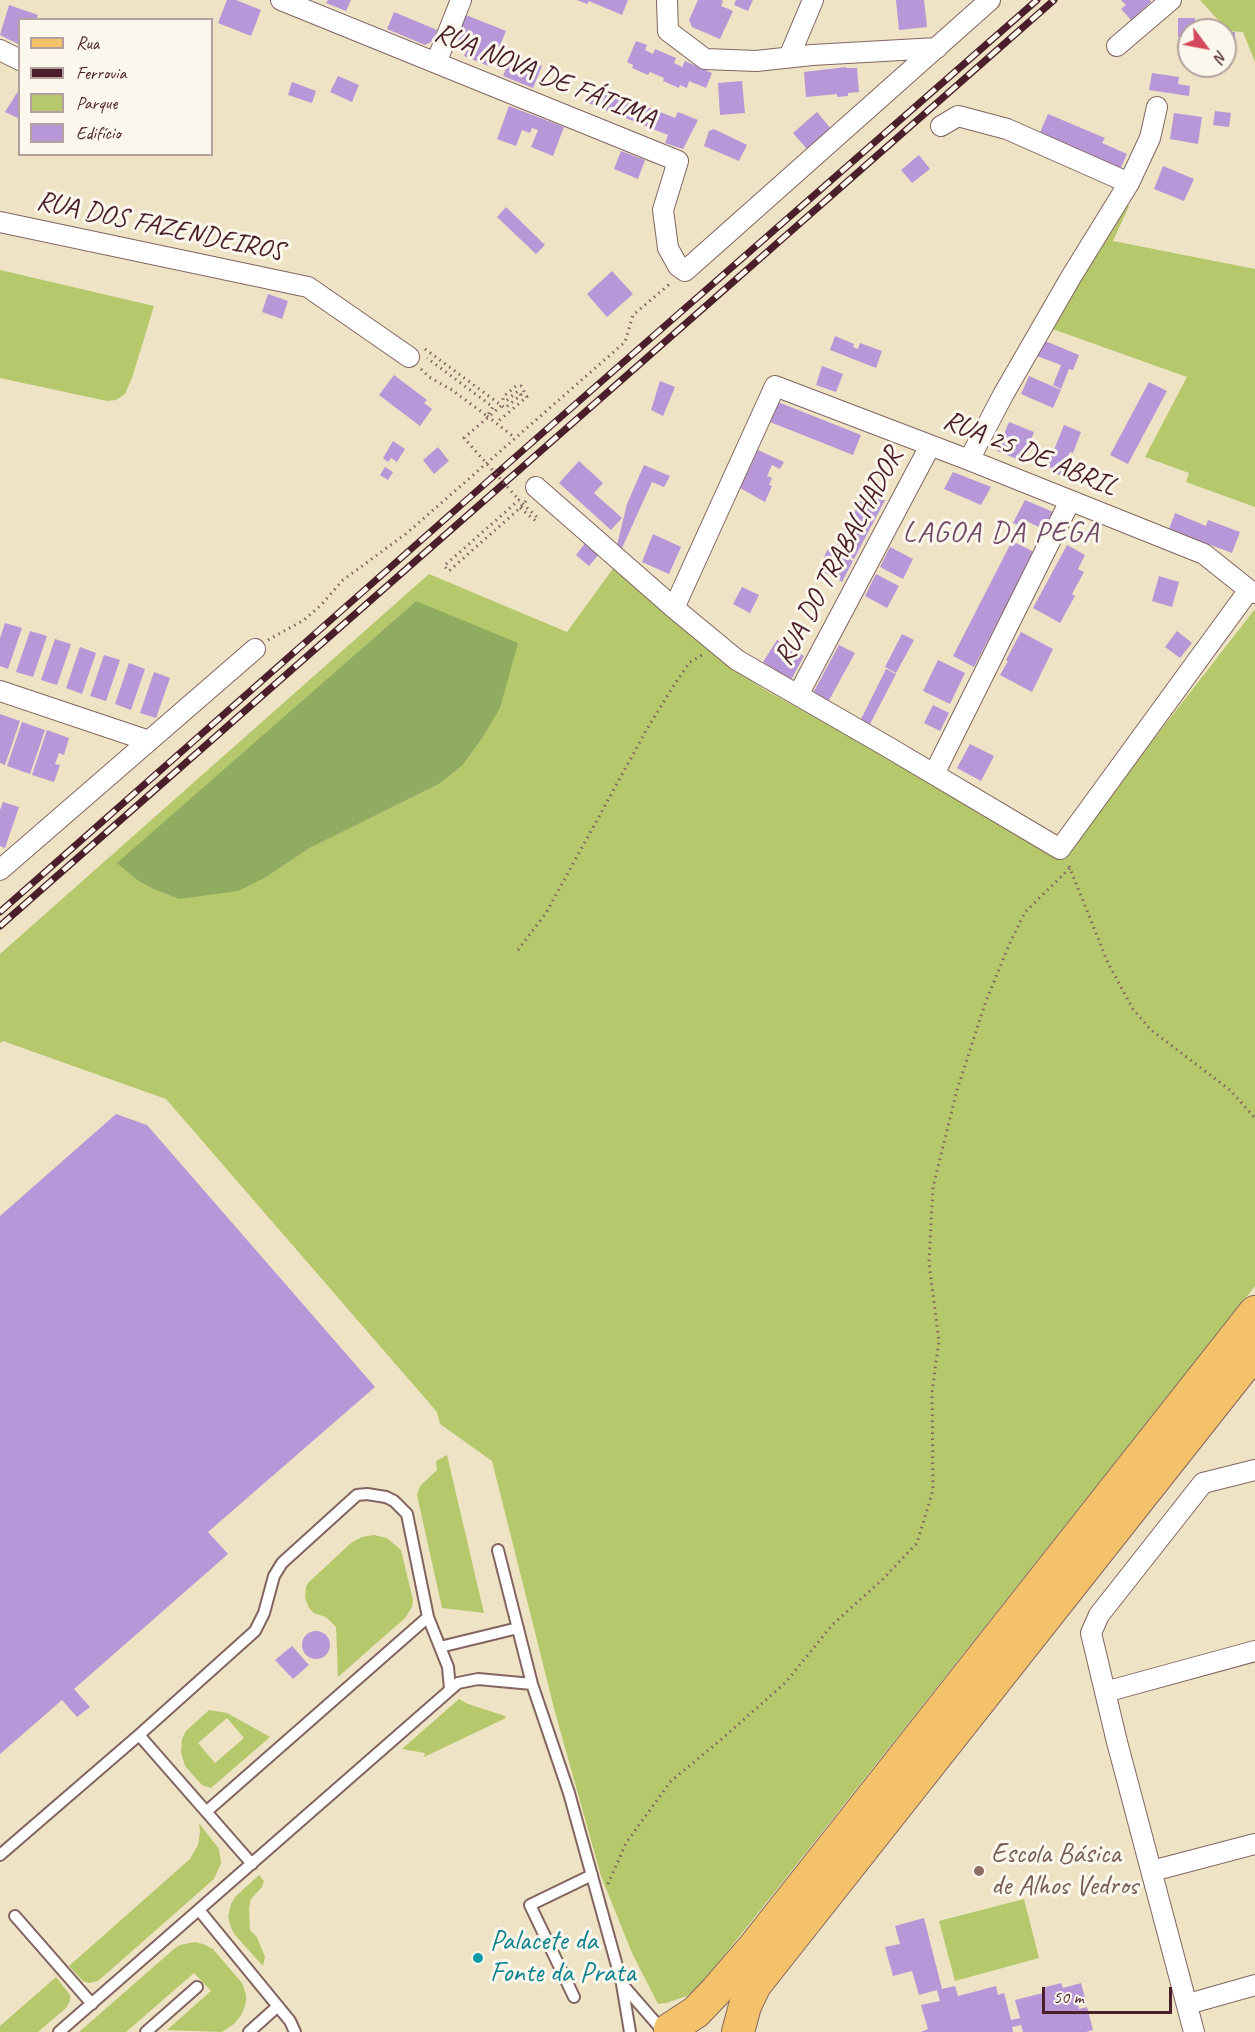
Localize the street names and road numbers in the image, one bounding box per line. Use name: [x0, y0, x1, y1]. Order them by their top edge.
street label: RUA NOVA DE FÁTIMA: [429, 16, 661, 136]
street label: RUA DOS FAZENDEIROS: [33, 184, 287, 270]
street label: RUA 25 DE ABRIL: [938, 404, 1122, 504]
street label: RUA DO TRABALHADOR: [768, 443, 910, 671]

